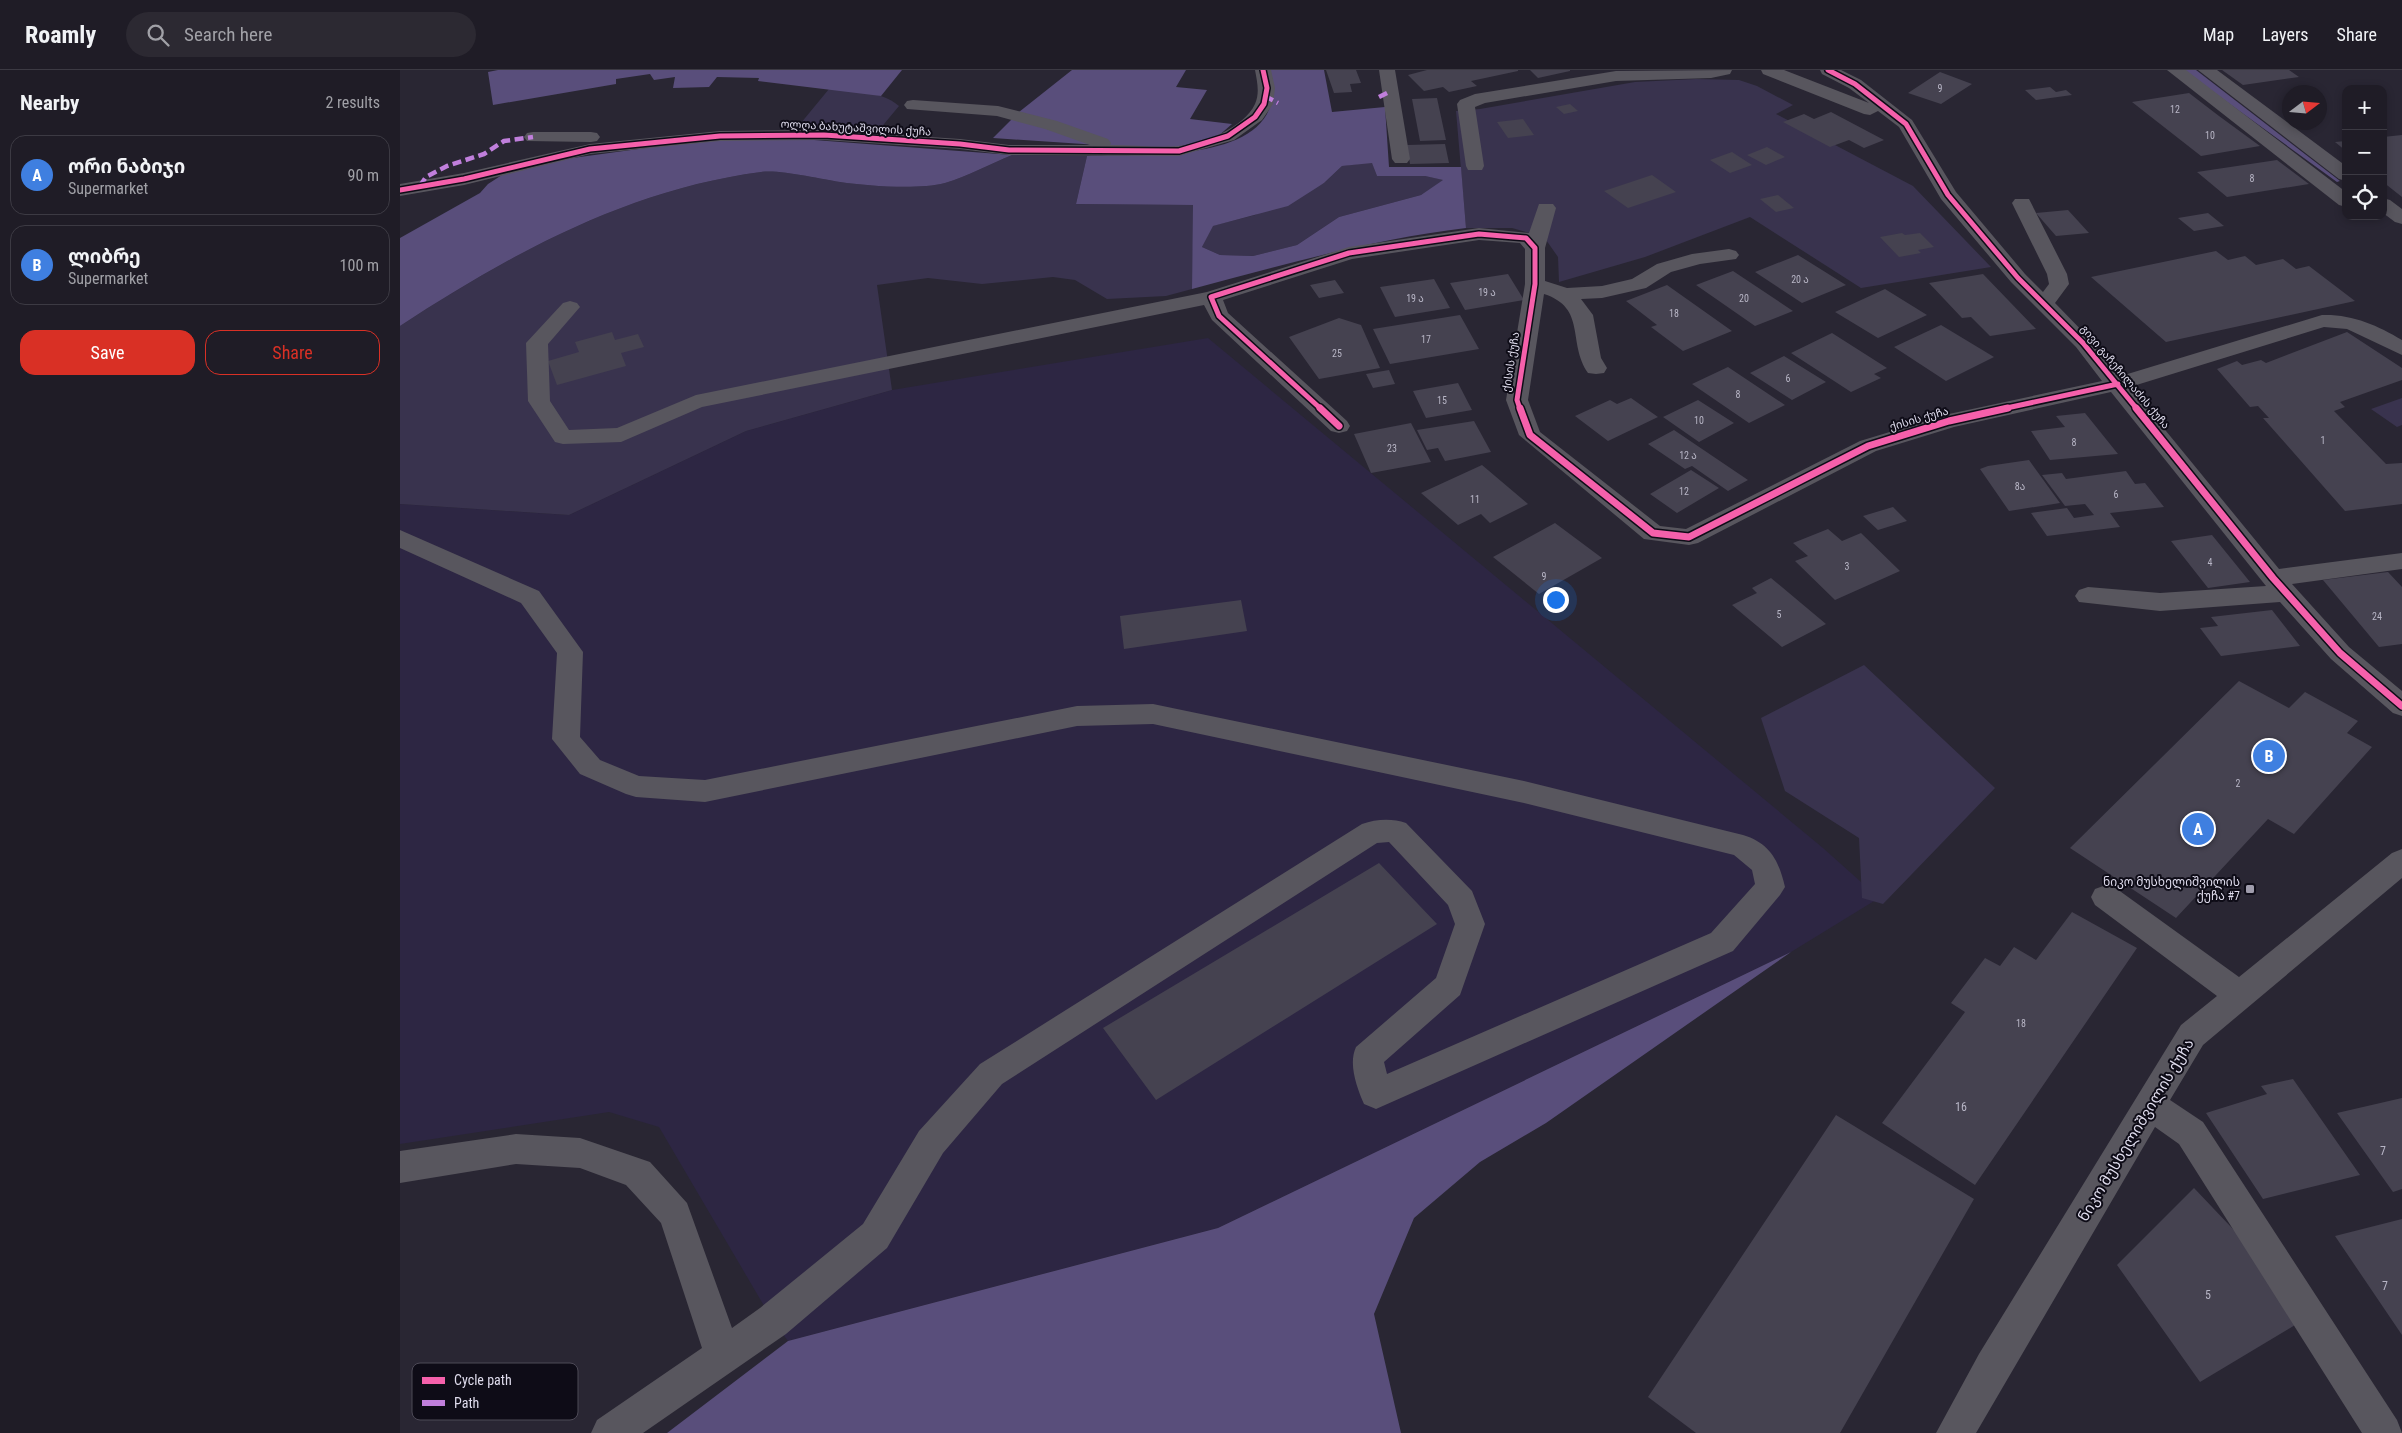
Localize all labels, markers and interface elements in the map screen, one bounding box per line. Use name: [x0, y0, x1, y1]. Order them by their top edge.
search box: [126, 12, 476, 57]
text: Roamly: [25, 21, 96, 49]
icon: search: [144, 21, 172, 49]
text: Search here: [184, 23, 272, 46]
text: Map: [2203, 24, 2234, 45]
text: Layers: [2262, 24, 2309, 45]
text: Share: [2337, 24, 2377, 45]
house number: 9: [1938, 83, 1943, 94]
north arrow: [2282, 85, 2327, 130]
map controls: [2342, 85, 2387, 220]
button: +: [2342, 85, 2387, 130]
text: Nearby: [20, 91, 79, 115]
text: 2 results: [325, 93, 380, 112]
house number: 12: [2170, 104, 2180, 115]
street label: ოლღა ბახუტაშვილის ქუჩა: [780, 118, 932, 138]
house number: 10: [2205, 130, 2215, 141]
button: −: [2342, 130, 2387, 175]
text: ორი ნაბიჯი: [68, 155, 185, 178]
text: A: [32, 166, 42, 185]
text: 90 m: [347, 166, 379, 185]
house number: 8: [2250, 173, 2255, 184]
button: locate: [2342, 175, 2387, 220]
text: Supermarket: [68, 179, 148, 198]
text: ლიბრე: [68, 245, 141, 268]
text: B: [33, 256, 41, 275]
text: 100 m: [340, 256, 379, 275]
text: Supermarket: [68, 269, 148, 288]
house number: 20 ა: [1791, 274, 1809, 285]
house number: 19 ა: [1478, 287, 1496, 298]
house number: 19 ა: [1406, 293, 1424, 304]
house number: 20: [1739, 293, 1749, 304]
house number: 18: [1669, 308, 1679, 319]
street label: გივი გაჩეჩილაძის ქუჩა: [2078, 322, 2172, 432]
button: Save: [20, 330, 195, 375]
button: Share: [205, 330, 380, 375]
street label: ქისის ქუჩა: [1500, 331, 1522, 393]
house number: 17: [1421, 334, 1431, 345]
house number: 25: [1332, 348, 1342, 359]
house number: 6: [1786, 373, 1791, 384]
house number: 8: [1736, 389, 1741, 400]
house number: 15: [1437, 395, 1447, 406]
street label: ქისის ქუჩა: [1888, 404, 1950, 434]
house number: 10: [1694, 415, 1704, 426]
house number: 1: [2321, 435, 2325, 446]
house number: 8: [2072, 437, 2077, 448]
house number: 23: [1387, 443, 1397, 454]
house number: 12 ა: [1679, 450, 1697, 461]
house number: 8ა: [2015, 481, 2025, 492]
house number: 12: [1679, 486, 1689, 497]
house number: 6: [2114, 489, 2119, 500]
house number: 11: [1470, 494, 1480, 505]
house number: 4: [2208, 557, 2213, 568]
house number: 3: [1845, 561, 1850, 572]
house number: 9: [1542, 571, 1547, 582]
your location: [1543, 587, 1569, 613]
house number: 5: [1777, 609, 1782, 620]
house number: 24: [2372, 611, 2382, 622]
pin: B: [2253, 737, 2285, 775]
house number: 2: [2236, 778, 2241, 789]
pin: A: [2182, 810, 2214, 848]
place label: ნიკო მუსხელიშვილის ქუჩა #7: [2103, 875, 2240, 903]
marker: ნიკო მუსხელიშვილის ქუჩა #7: [2244, 883, 2256, 895]
house number: 18: [2016, 1018, 2026, 1029]
street label: ნიკო მუსხელიშვილის ქუჩა: [2074, 1035, 2198, 1225]
house number: 16: [1955, 1100, 1967, 1114]
house number: 7: [2380, 1144, 2386, 1158]
house number: 7: [2382, 1279, 2388, 1293]
house number: 5: [2205, 1288, 2211, 1302]
legend: [412, 1363, 578, 1420]
text: Cycle path: [454, 1372, 512, 1388]
text: Path: [454, 1395, 479, 1411]

